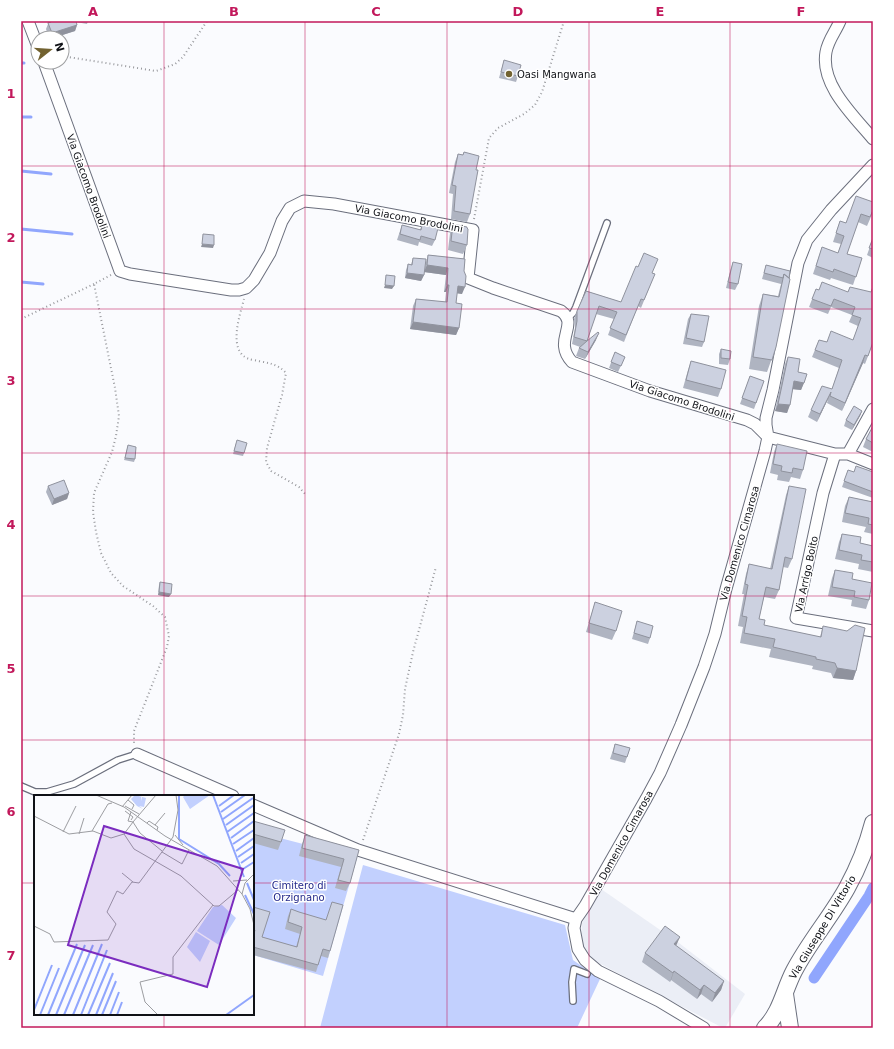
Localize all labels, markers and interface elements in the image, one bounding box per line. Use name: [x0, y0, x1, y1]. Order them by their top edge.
text: A: [88, 4, 98, 19]
text: B: [229, 4, 239, 19]
text: C: [371, 4, 381, 19]
text: D: [513, 4, 524, 19]
text: E: [656, 4, 664, 19]
text: F: [797, 4, 805, 19]
north arrow: [30, 30, 70, 70]
text: N: [52, 41, 67, 54]
marker: Oasi Mangwana: [504, 69, 514, 79]
place label: Oasi Mangwana: [517, 69, 596, 80]
text: 1: [6, 86, 16, 101]
street label: Via Giacomo Brodolini: [65, 133, 113, 240]
street label: Via Giacomo Brodolini: [354, 203, 464, 234]
text: 2: [6, 230, 16, 245]
text: 3: [6, 373, 16, 388]
street label: Via Giacomo Brodolini: [628, 378, 736, 423]
street label: Via Domenico Cimarosa: [718, 484, 761, 602]
text: 4: [6, 517, 16, 532]
street label: Via Arrigo Boito: [793, 535, 820, 613]
text: 5: [6, 661, 16, 676]
street label: Via Domenico Cimarosa: [588, 788, 655, 898]
inset map: [34, 795, 254, 1015]
text: 6: [6, 804, 16, 819]
street label: Via Giuseppe Di Vittorio: [787, 873, 858, 981]
park label: Cimitero di Orzignano: [272, 880, 326, 903]
text: 7: [6, 948, 16, 963]

